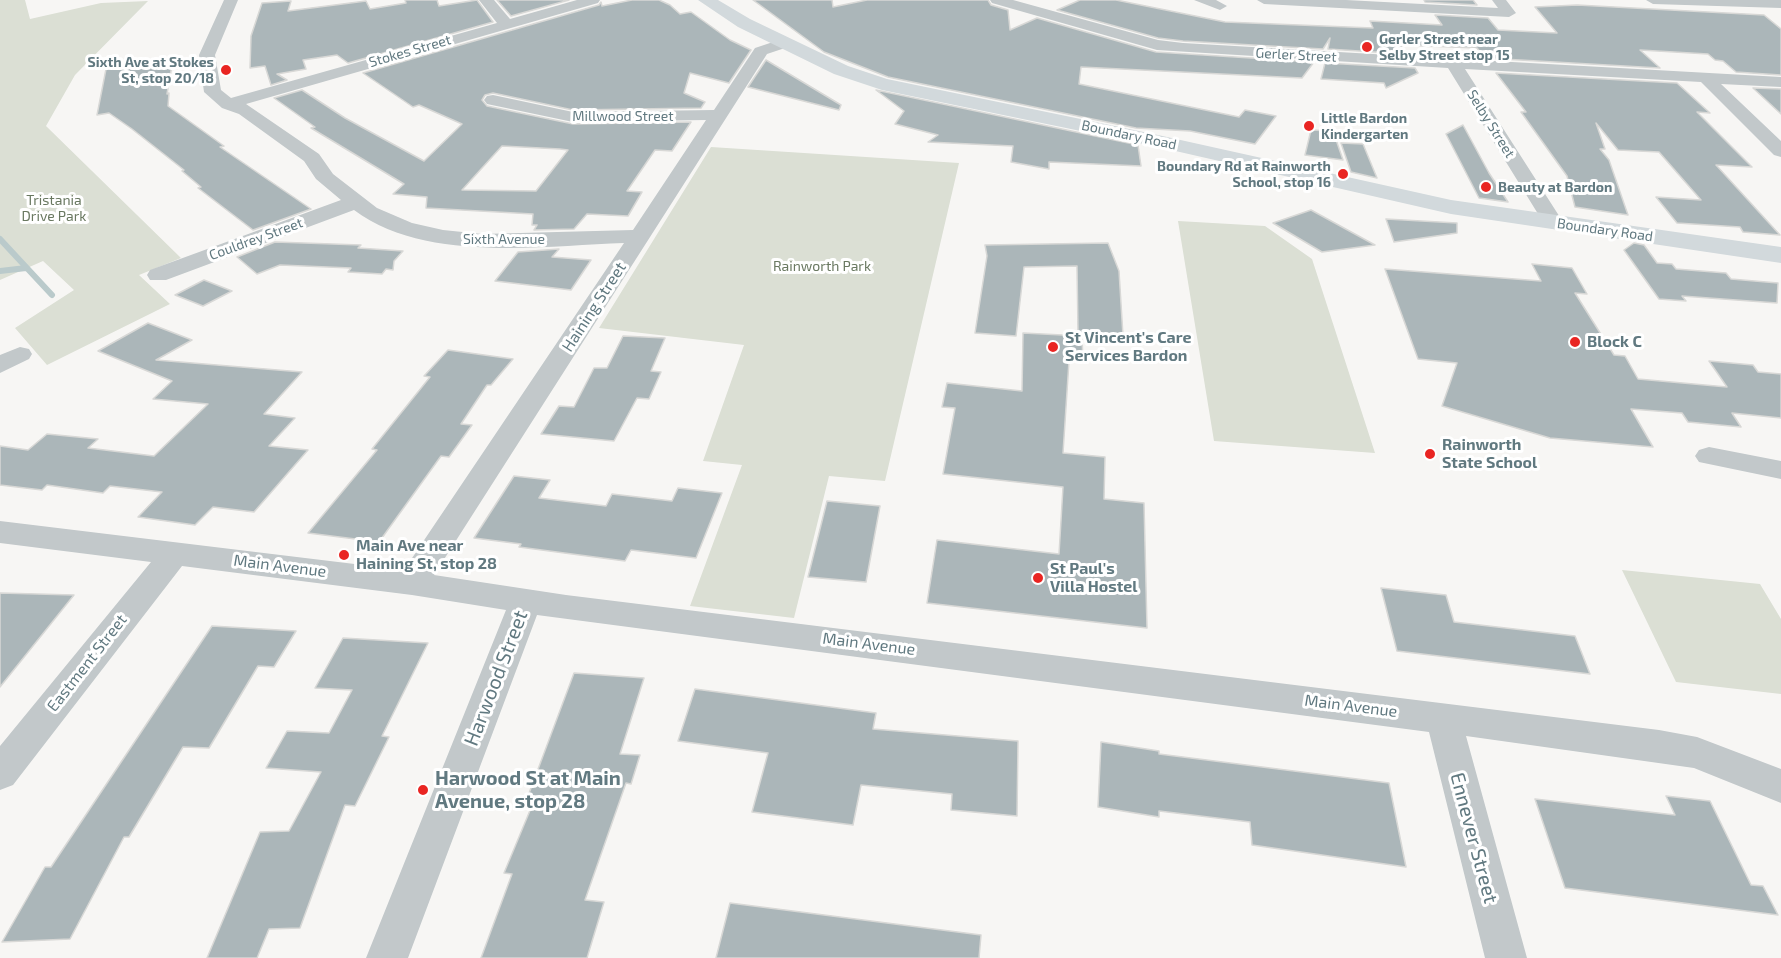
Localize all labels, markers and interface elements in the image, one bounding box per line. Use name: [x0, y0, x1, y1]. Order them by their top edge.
street label: Stokes Street: [367, 31, 453, 71]
place label: Gerler Street near Selby Street stop 15: [1379, 31, 1510, 63]
marker: Gerler Street near Selby Street stop 15: [1360, 40, 1374, 54]
street label: Gerler Street: [1255, 44, 1337, 66]
place label: Sixth Ave at Stokes St, stop 20/18: [87, 54, 214, 86]
marker: Sixth Ave at Stokes St, stop 20/18: [219, 63, 233, 77]
street label: Selby Street: [1464, 87, 1518, 161]
street label: Millwood Street: [572, 108, 674, 124]
place label: Little Bardon Kindergarten: [1321, 110, 1408, 142]
street label: Boundary Road: [1080, 117, 1178, 153]
marker: Little Bardon Kindergarten: [1302, 119, 1316, 133]
place label: Boundary Rd at Rainworth School, stop 16: [1157, 158, 1331, 190]
marker: Boundary Rd at Rainworth School, stop 16: [1336, 167, 1350, 181]
place label: Beauty at Bardon: [1498, 179, 1612, 195]
marker: Beauty at Bardon: [1479, 180, 1493, 194]
park label: Tristania Drive Park: [22, 192, 86, 225]
street label: Couldrey Street: [207, 214, 305, 264]
street label: Boundary Road: [1556, 215, 1654, 245]
street label: Sixth Avenue: [463, 231, 545, 247]
park label: Rainworth Park: [773, 258, 871, 274]
street label: Haining Street: [558, 259, 630, 355]
place label: St Vincent's Care Services Bardon: [1065, 328, 1191, 366]
place label: Block C: [1587, 332, 1642, 352]
marker: Block C: [1568, 335, 1582, 349]
marker: St Vincent's Care Services Bardon: [1046, 340, 1060, 354]
place label: Rainworth State School: [1442, 435, 1537, 473]
marker: Rainworth State School: [1423, 447, 1437, 461]
place label: Main Ave near Haining St, stop 28: [356, 536, 497, 574]
marker: Main Ave near Haining St, stop 28: [337, 548, 351, 562]
street label: Main Avenue: [233, 551, 327, 581]
place label: St Paul's Villa Hostel: [1050, 559, 1138, 597]
marker: St Paul's Villa Hostel: [1031, 571, 1045, 585]
street label: Harwood Street: [459, 607, 533, 749]
street label: Eastment Street: [43, 611, 131, 715]
street label: Main Avenue: [822, 629, 916, 659]
street label: Main Avenue: [1304, 691, 1398, 721]
place label: Harwood St at Main Avenue, stop 28: [435, 766, 621, 813]
street label: Ennever Street: [1445, 770, 1503, 906]
marker: Harwood St at Main Avenue, stop 28: [416, 783, 430, 797]

